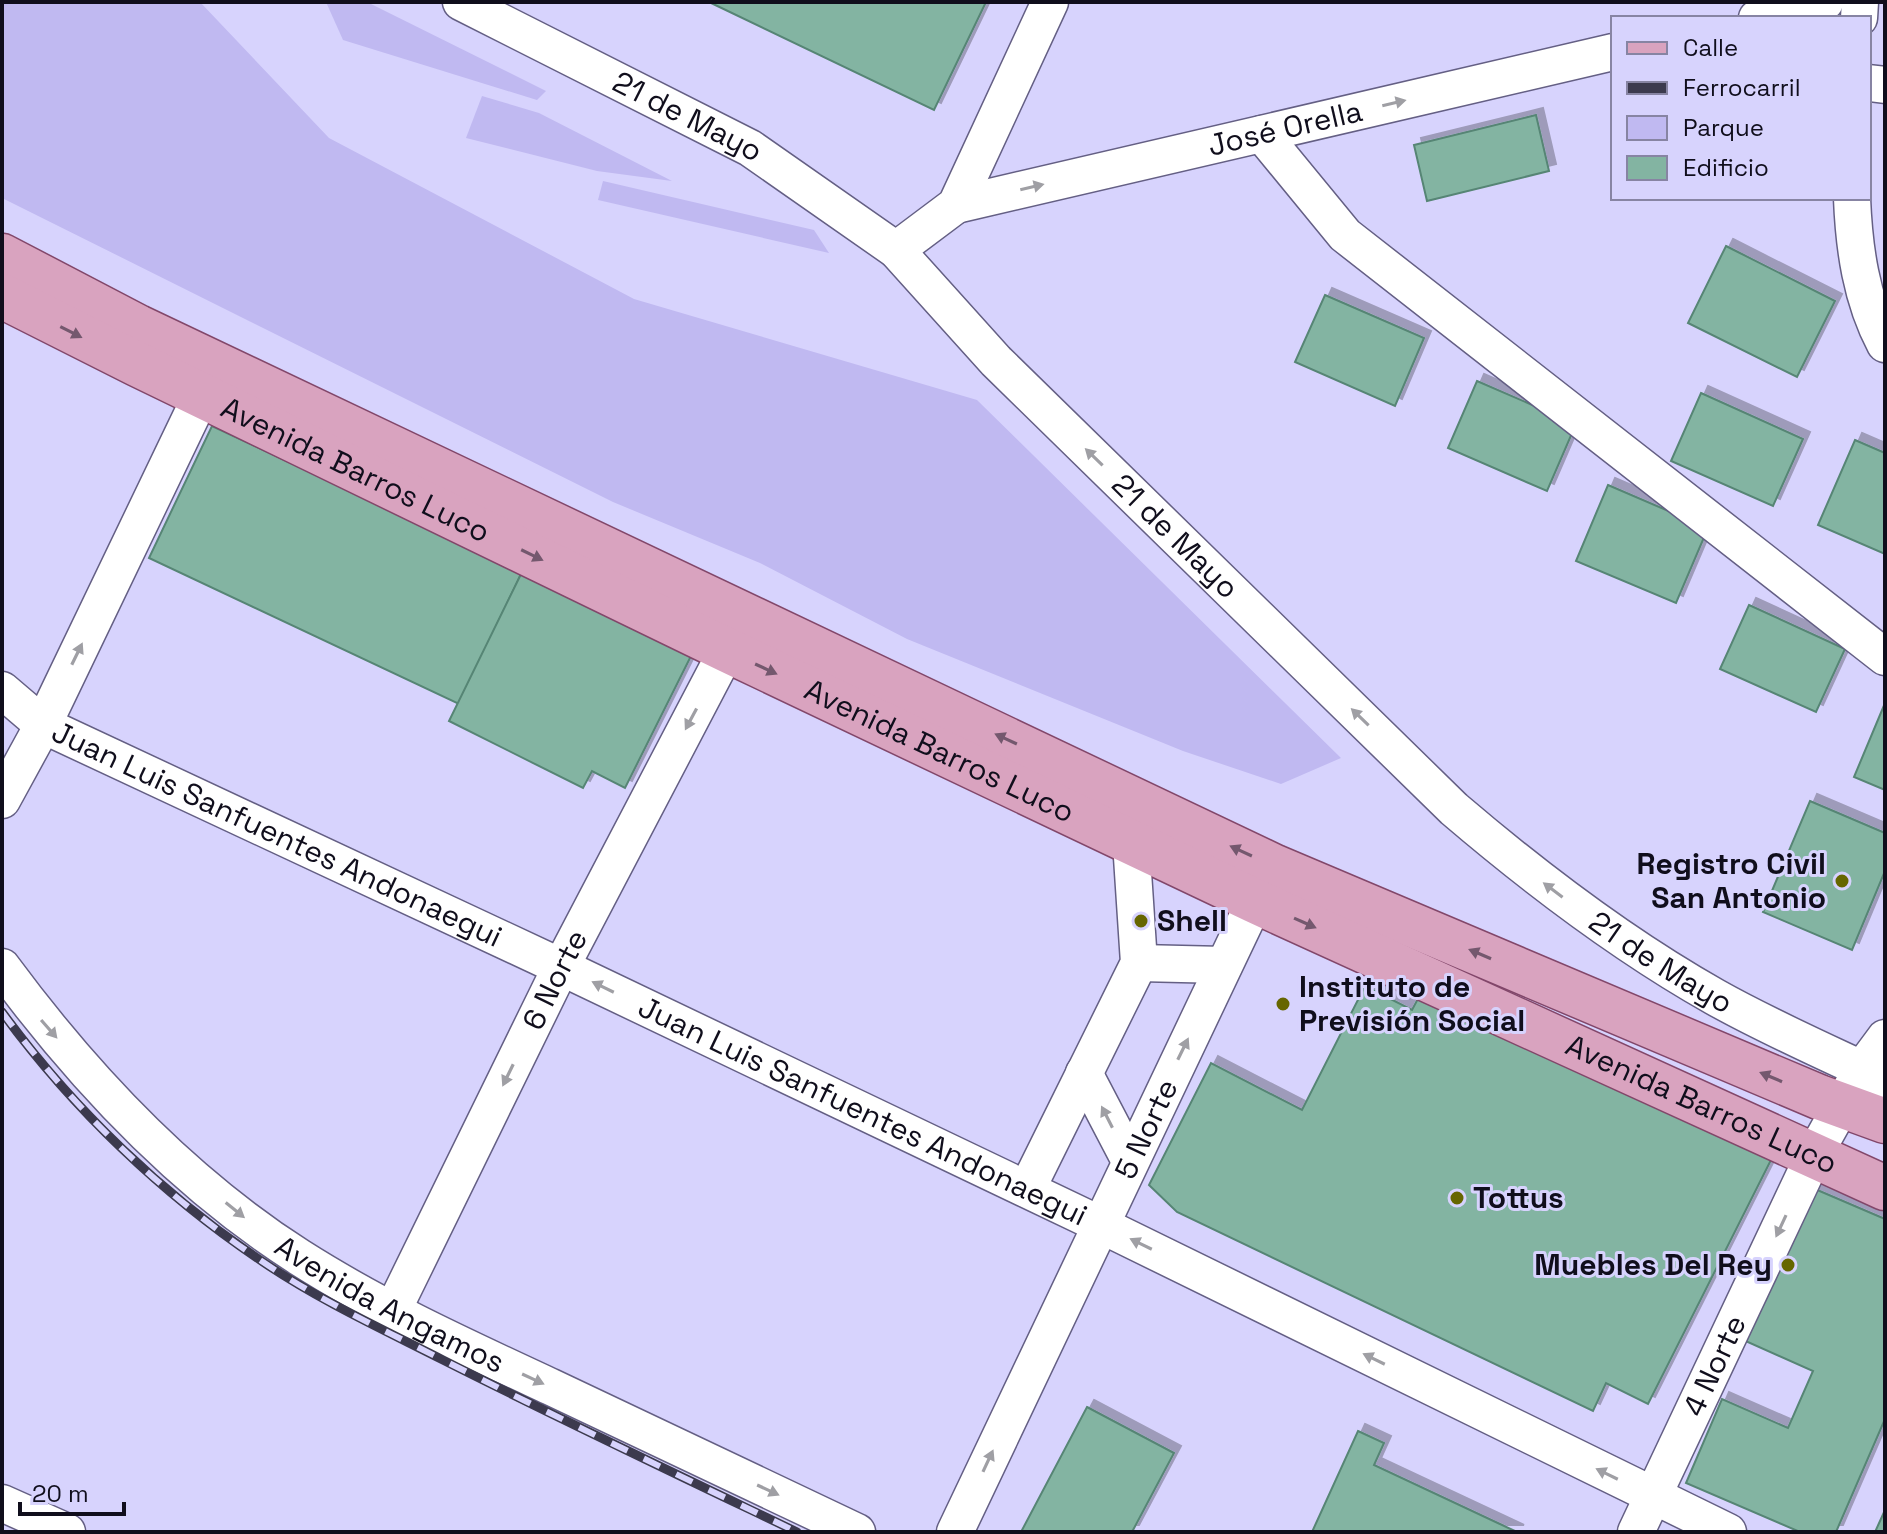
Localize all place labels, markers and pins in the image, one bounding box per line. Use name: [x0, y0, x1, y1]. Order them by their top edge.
place label: Registro Civil San Antonio: [1636, 844, 1826, 917]
marker: Registro Civil San Antonio: [1833, 872, 1851, 890]
place label: Shell: [1157, 901, 1227, 940]
marker: Shell: [1132, 912, 1150, 930]
place label: Instituto de Previsión Social: [1299, 967, 1525, 1040]
marker: Instituto de Previsión Social: [1274, 995, 1292, 1013]
place label: Tottus: [1473, 1178, 1564, 1217]
marker: Tottus: [1448, 1189, 1466, 1207]
place label: Muebles Del Rey: [1534, 1245, 1772, 1284]
marker: Muebles Del Rey: [1779, 1256, 1797, 1274]

